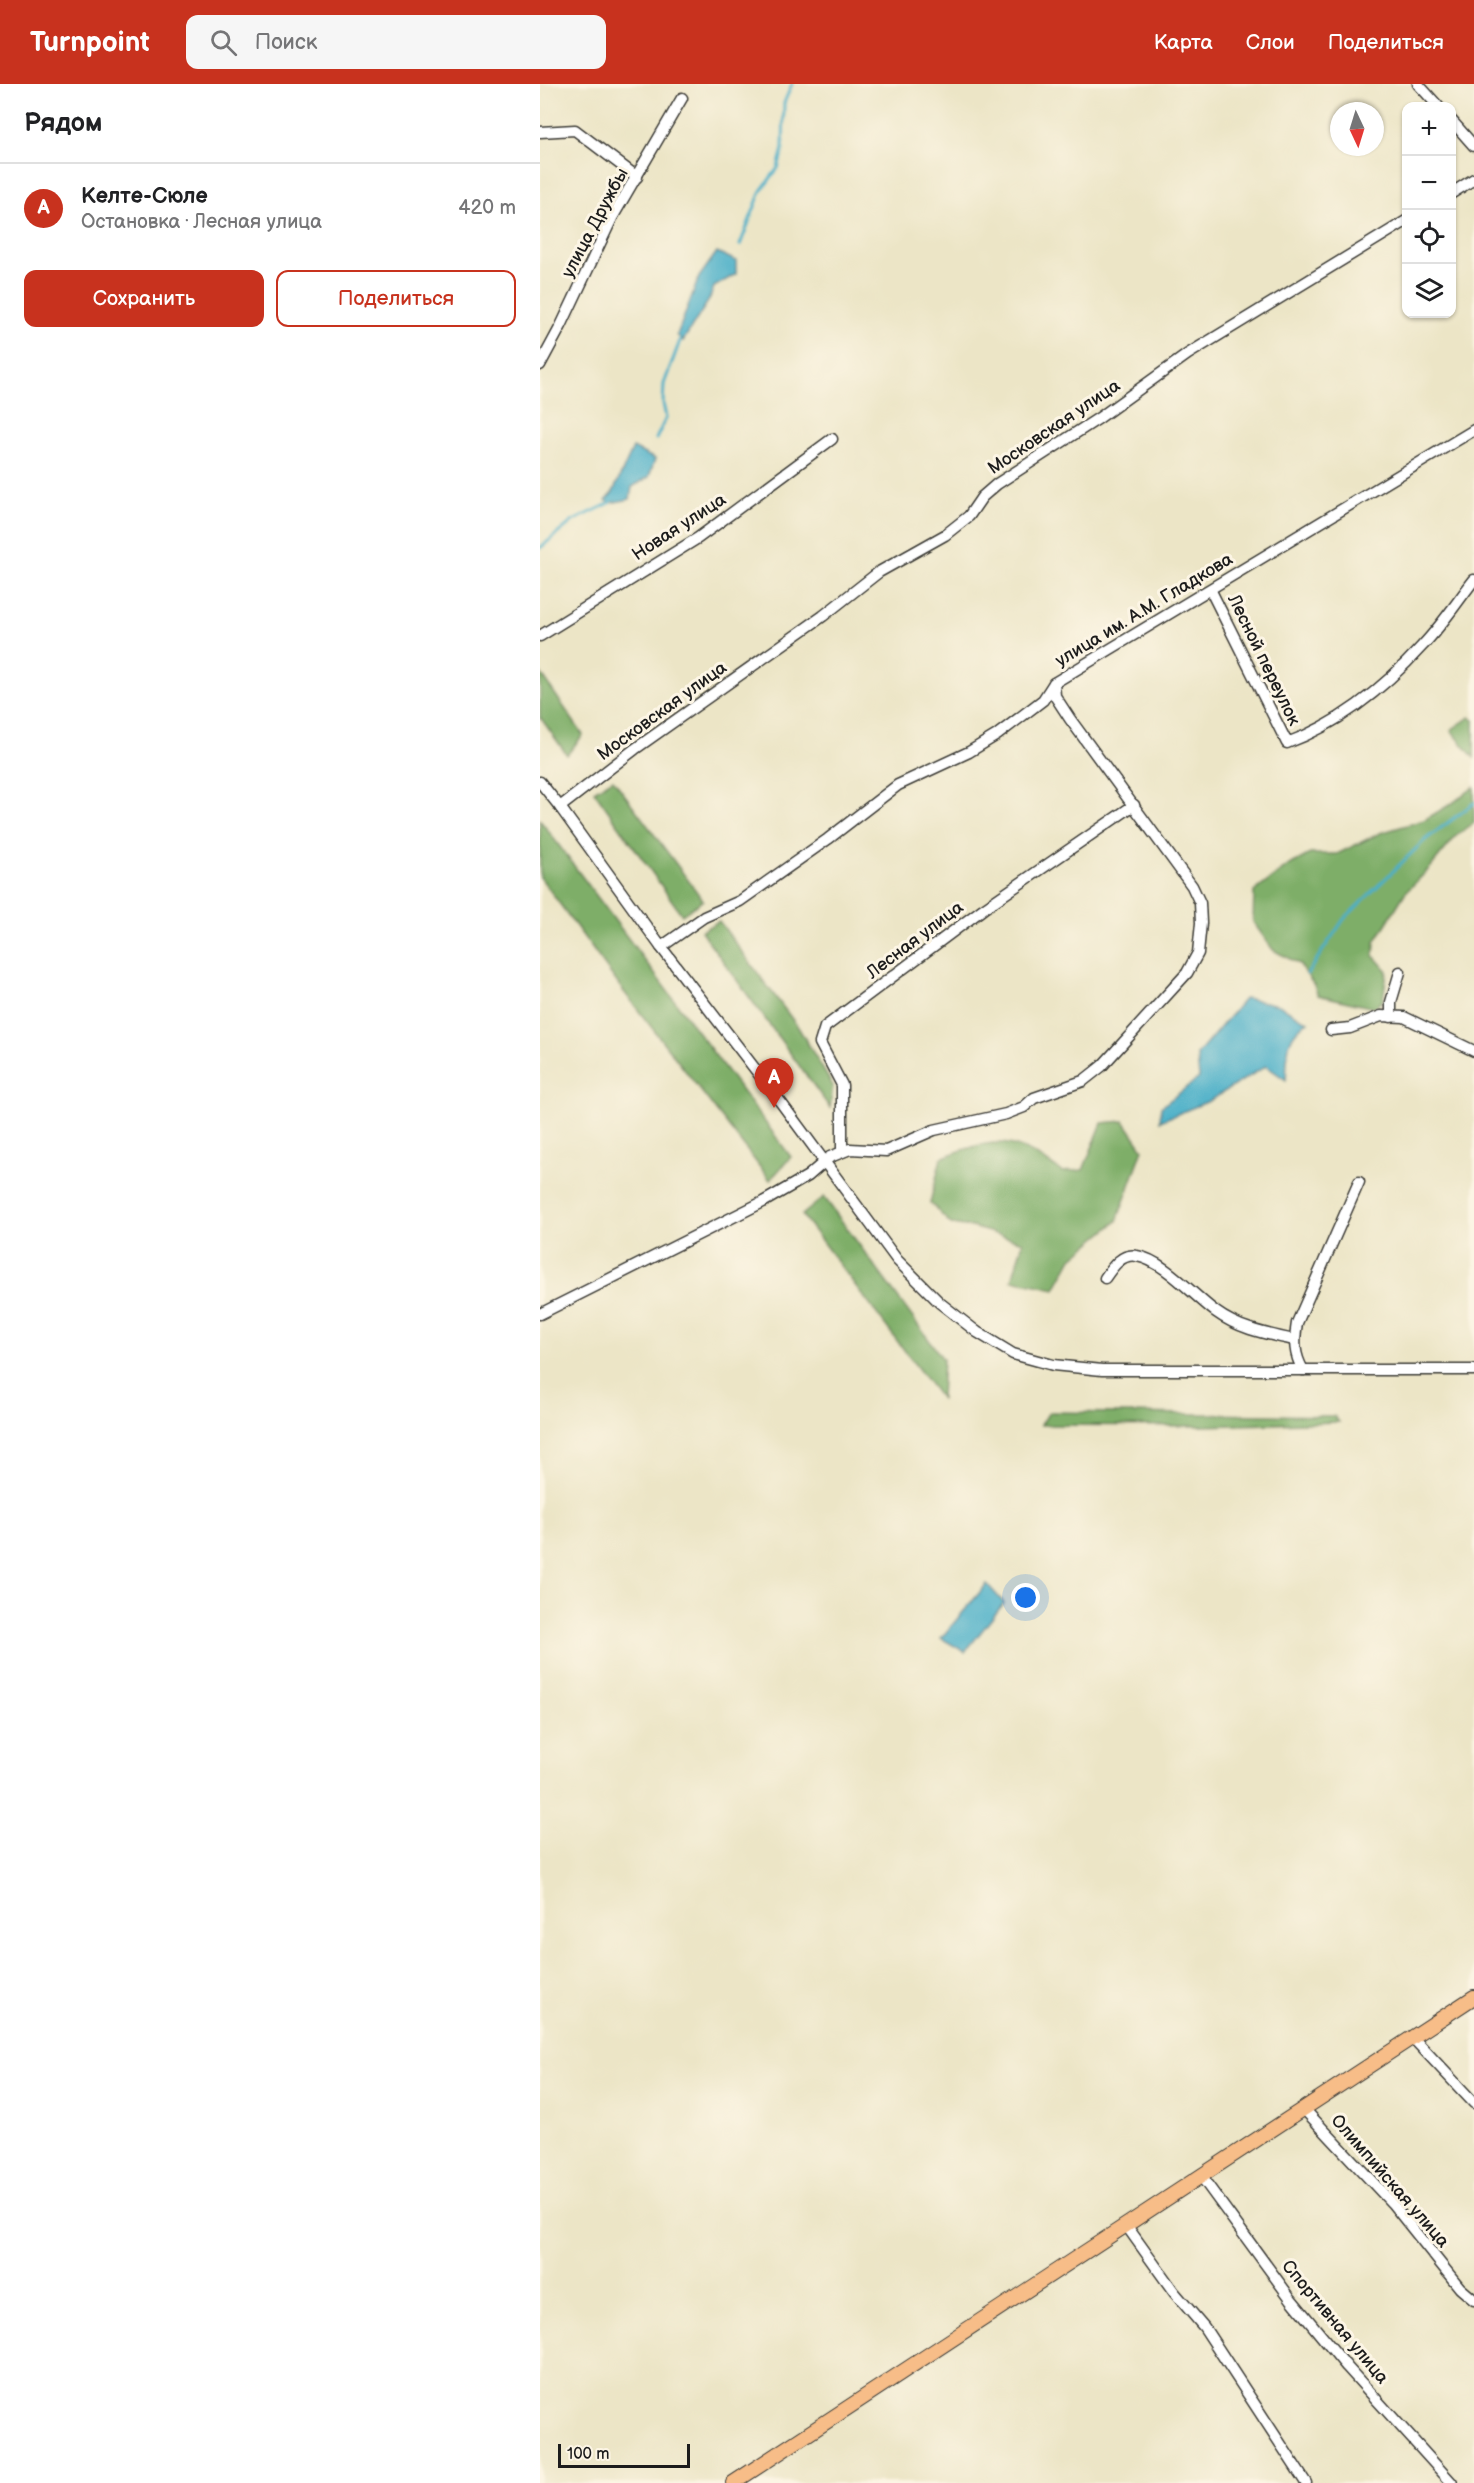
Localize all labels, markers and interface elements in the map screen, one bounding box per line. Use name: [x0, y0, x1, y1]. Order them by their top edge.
search box: [186, 15, 606, 69]
text: Turnpoint: [30, 26, 150, 59]
icon: search: [207, 26, 240, 59]
text: Поиск: [255, 29, 317, 56]
text: Карта: [1154, 30, 1213, 55]
text: Слои: [1246, 30, 1295, 55]
text: Поделиться: [1328, 30, 1444, 55]
north arrow: [1330, 102, 1384, 156]
map controls: [1402, 102, 1456, 318]
button: +: [1402, 102, 1456, 156]
text: Рядом: [24, 108, 102, 139]
button: −: [1402, 156, 1456, 210]
street label: улица Дружбы: [557, 165, 633, 281]
text: Келте-Сюле: [81, 183, 208, 210]
text: A: [37, 196, 50, 220]
text: 420 m: [458, 196, 516, 220]
text: Остановка · Лесная улица: [81, 210, 322, 234]
button: locate: [1402, 210, 1456, 264]
button: layers: [1402, 264, 1456, 318]
button: Сохранить: [24, 270, 264, 327]
button: Поделиться: [276, 270, 516, 327]
street label: Московская улица: [984, 375, 1124, 479]
street label: Новая улица: [628, 489, 730, 565]
street label: улица им. А.М. Гладкова: [1051, 548, 1237, 671]
street label: Лесной переулок: [1223, 590, 1305, 729]
street label: Московская улица: [593, 657, 731, 765]
street label: Лесная улица: [862, 897, 968, 984]
pin: A: [754, 1058, 794, 1108]
your location: [1011, 1583, 1040, 1612]
street label: Олимпийская улица: [1327, 2110, 1454, 2252]
street label: Спортивная улица: [1277, 2256, 1393, 2388]
scale bar: [558, 2441, 690, 2468]
text: 100 m: [567, 2445, 610, 2464]

